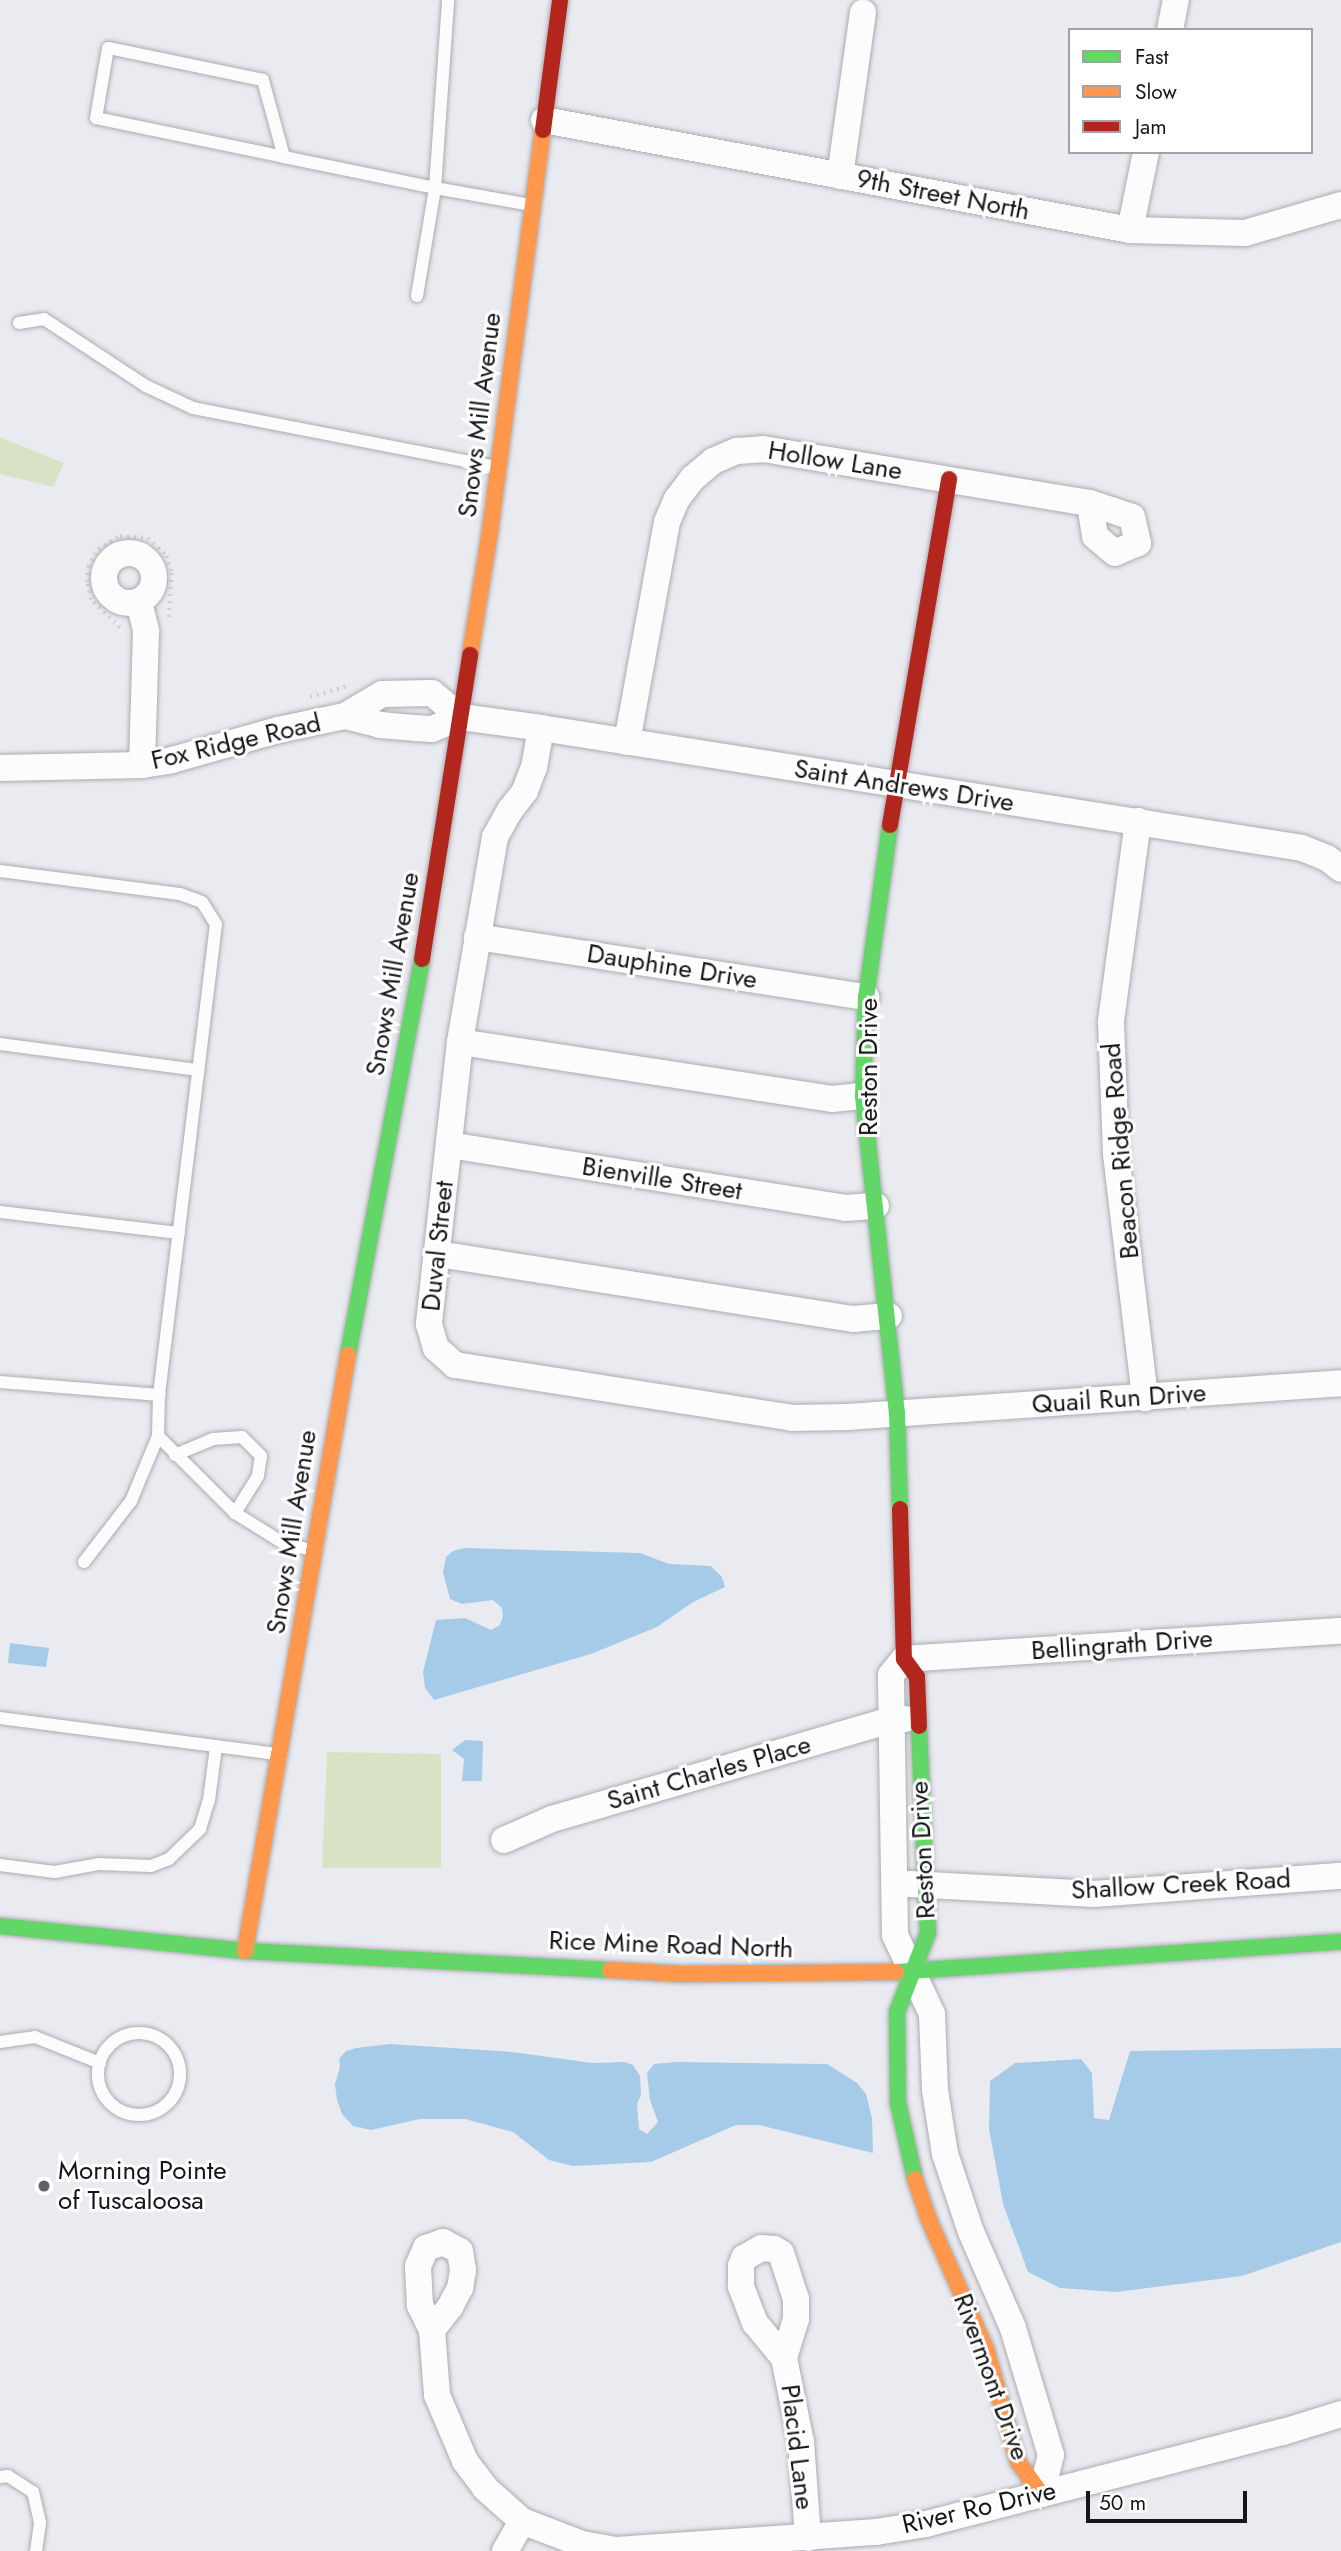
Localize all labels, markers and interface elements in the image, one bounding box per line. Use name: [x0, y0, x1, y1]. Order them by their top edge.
legend: [1068, 28, 1313, 154]
text: Fast: [1135, 42, 1168, 72]
text: Slow: [1135, 77, 1177, 107]
text: Jam: [1135, 112, 1167, 142]
street label: 9th Street North: [854, 163, 1032, 227]
street label: Snows Mill Avenue: [452, 311, 508, 519]
street label: Hollow Lane: [766, 435, 904, 487]
street label: Fox Ridge Road: [148, 707, 324, 777]
street label: Saint Andrews Drive: [792, 753, 1016, 819]
street label: Snows Mill Avenue: [360, 870, 426, 1078]
street label: Dauphine Drive: [585, 938, 759, 996]
street label: Reston Drive: [853, 998, 885, 1136]
street label: Beacon Ridge Road: [1096, 1042, 1146, 1260]
street label: Bienville Street: [580, 1151, 744, 1207]
street label: Duval Street: [416, 1179, 460, 1313]
street label: Quail Run Drive: [1031, 1377, 1207, 1421]
street label: Snows Mill Avenue: [260, 1428, 324, 1636]
street label: Bellingrath Drive: [1030, 1623, 1214, 1667]
street label: Saint Charles Place: [604, 1729, 814, 1817]
street label: Reston Drive: [904, 1780, 942, 1920]
street label: Shallow Creek Road: [1070, 1864, 1292, 1906]
street label: Rice Mine Road North: [548, 1925, 794, 1965]
place label: Morning Pointe of Tuscaloosa: [58, 2155, 227, 2216]
marker: Morning Pointe of Tuscaloosa: [36, 2178, 52, 2194]
street label: Rivermont Drive: [946, 2290, 1036, 2464]
street label: Placid Lane: [774, 2383, 820, 2511]
street label: River Ro Drive: [899, 2475, 1059, 2541]
scale bar: [1089, 2478, 1250, 2522]
text: 50 m: [1099, 2488, 1146, 2518]

